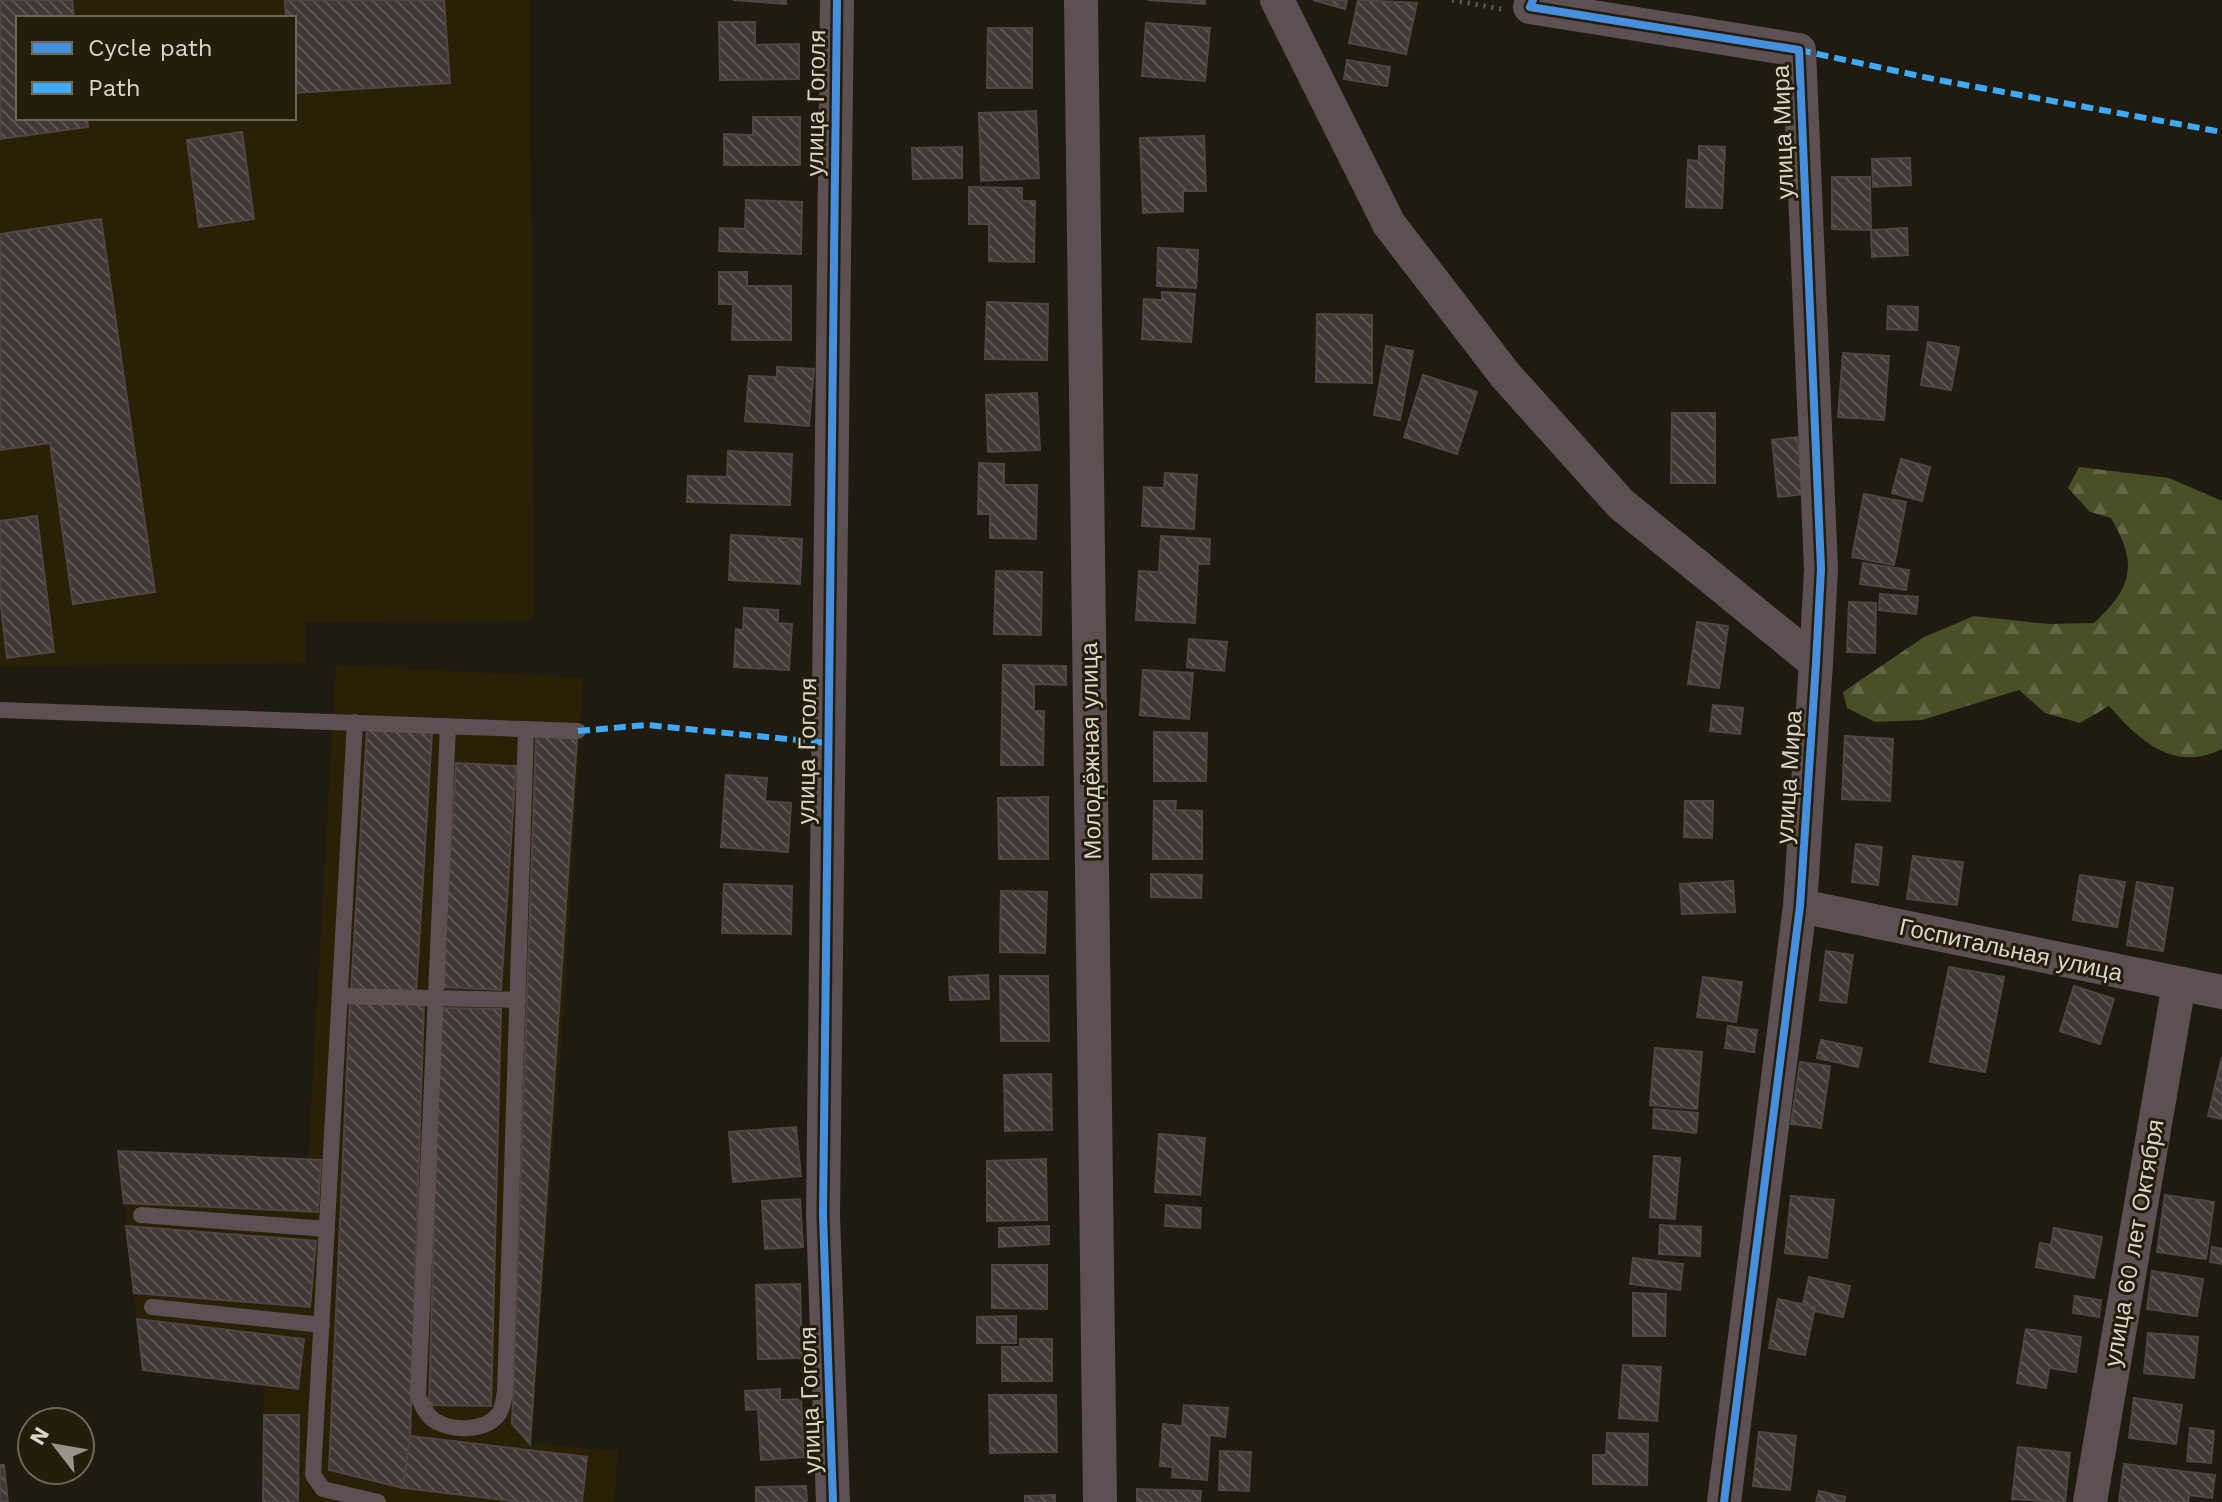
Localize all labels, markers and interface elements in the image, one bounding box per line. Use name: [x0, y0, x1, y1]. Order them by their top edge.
legend: [16, 16, 296, 120]
street label: улица Гоголя: [801, 29, 831, 177]
text: Cycle path: [88, 34, 213, 62]
street label: улица Мира: [1767, 64, 1799, 200]
text: Path: [88, 74, 141, 102]
street label: Молодёжная улица: [1075, 641, 1107, 860]
street label: улица Гоголя: [792, 677, 822, 825]
street label: улица Мира: [1770, 708, 1808, 845]
street label: Госпитальная улица: [1897, 913, 2126, 987]
street label: улица 60 лет Октября: [2098, 1117, 2170, 1369]
street label: улица Гоголя: [793, 1326, 827, 1474]
north arrow: [16, 1406, 96, 1486]
text: N: [24, 1423, 54, 1449]

